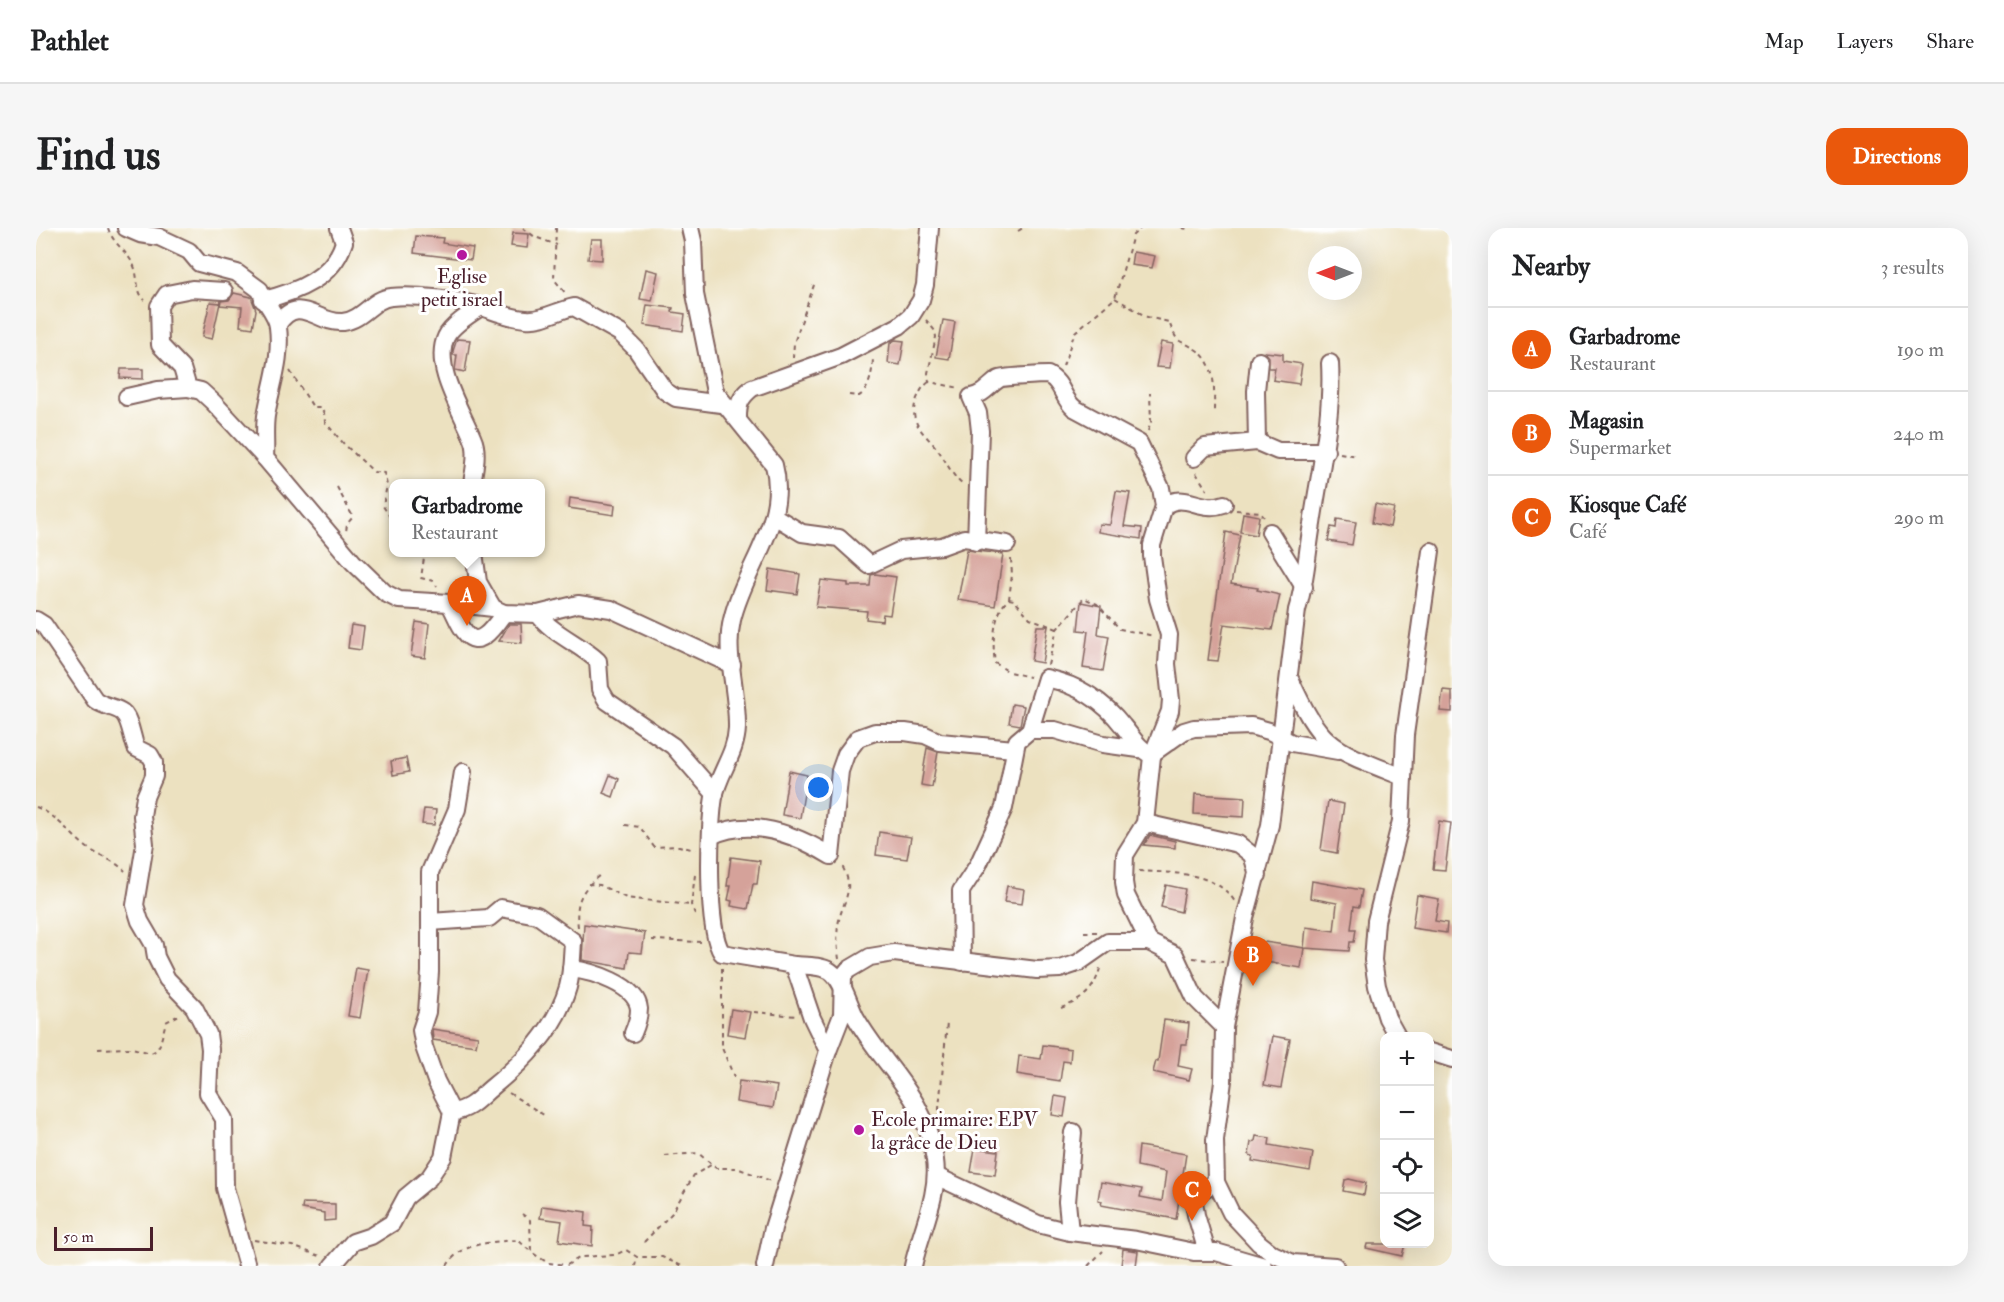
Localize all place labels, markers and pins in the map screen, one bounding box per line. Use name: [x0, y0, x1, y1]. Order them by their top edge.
marker: Eglise petit israel: [455, 248, 469, 262]
place label: Eglise petit israel: [420, 264, 503, 313]
pin: A: [448, 576, 486, 626]
pin: B: [1234, 936, 1272, 986]
place label: Ecole primaire: EPV la grâce de Dieu: [871, 1107, 1038, 1155]
marker: Ecole primaire: EPV la grâce de Dieu: [852, 1123, 866, 1137]
pin: C: [1172, 1172, 1212, 1221]

